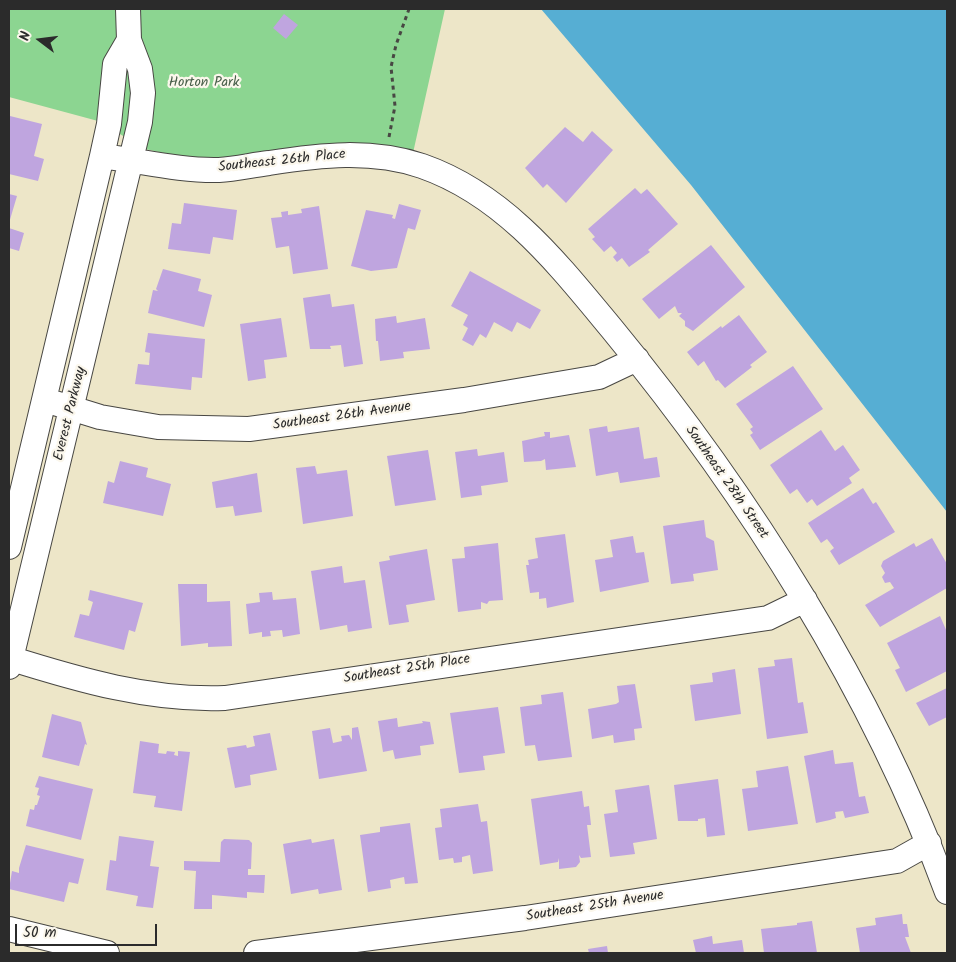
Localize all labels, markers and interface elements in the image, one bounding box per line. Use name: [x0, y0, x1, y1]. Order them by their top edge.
north arrow: [15, 15, 65, 65]
text: N: [14, 29, 37, 43]
park label: Horton Park: [169, 76, 239, 92]
street label: Southeast 26th Place: [218, 147, 346, 177]
street label: Everest Parkway: [51, 365, 91, 463]
street label: Southeast 26th Avenue: [272, 399, 412, 435]
street label: Southeast 28th Street: [681, 423, 771, 543]
street label: Southeast 25th Place: [343, 652, 471, 688]
street label: Southeast 25th Avenue: [525, 888, 665, 926]
scale bar: [18, 914, 160, 946]
text: 50 m: [23, 921, 57, 945]

